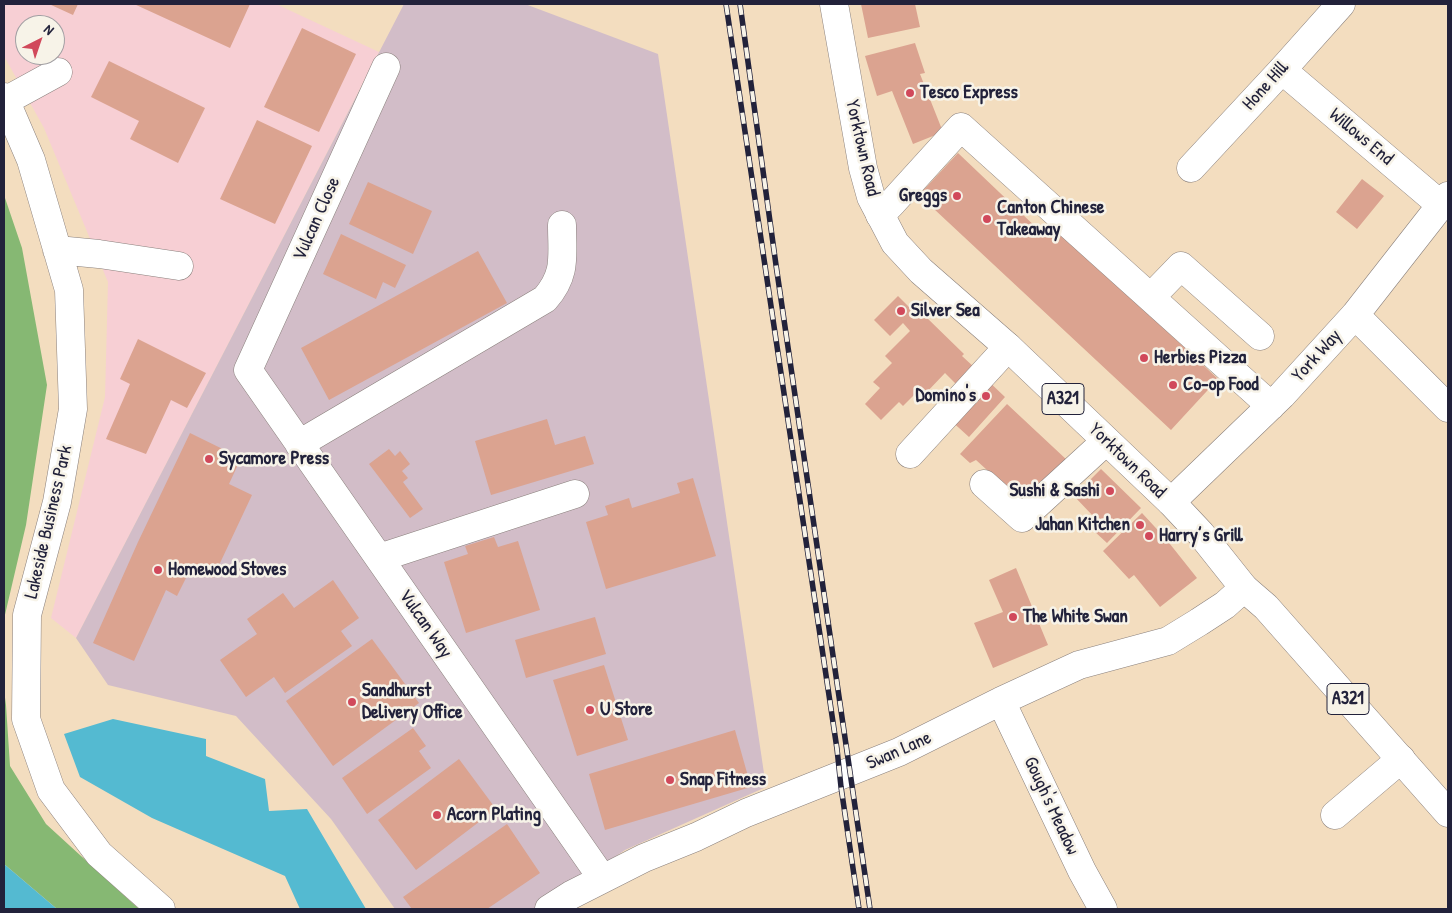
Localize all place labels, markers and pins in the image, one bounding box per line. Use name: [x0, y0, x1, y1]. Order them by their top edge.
place label: Tesco Express: [920, 82, 1018, 104]
marker: Tesco Express: [904, 87, 916, 99]
place label: Greggs: [899, 185, 947, 207]
marker: Greggs: [951, 190, 963, 202]
place label: Canton Chinese Takeaway: [997, 197, 1104, 241]
marker: Canton Chinese Takeaway: [981, 213, 993, 225]
place label: Silver Sea: [911, 300, 980, 322]
marker: Silver Sea: [895, 305, 907, 317]
place label: Herbies Pizza: [1154, 347, 1246, 369]
marker: Herbies Pizza: [1138, 352, 1150, 364]
place label: Co-op Food: [1183, 374, 1259, 396]
marker: Co-op Food: [1167, 379, 1179, 391]
place label: Domino's: [915, 385, 976, 407]
marker: Domino's: [980, 390, 992, 402]
place label: Sycamore Press: [219, 448, 329, 470]
marker: Sycamore Press: [203, 453, 215, 465]
place label: Sushi & Sashi: [1010, 480, 1100, 502]
marker: Sushi & Sashi: [1104, 485, 1116, 497]
place label: Jahan Kitchen: [1035, 514, 1130, 536]
marker: Jahan Kitchen: [1134, 519, 1146, 531]
place label: Harry’s Grill: [1159, 525, 1243, 547]
marker: Harry’s Grill: [1143, 530, 1155, 542]
place label: Homewood Stoves: [168, 559, 286, 581]
marker: Homewood Stoves: [152, 564, 164, 576]
place label: The White Swan: [1023, 606, 1128, 628]
marker: The White Swan: [1007, 611, 1019, 623]
place label: Sandhurst Delivery Office: [362, 680, 463, 724]
marker: Sandhurst Delivery Office: [346, 696, 358, 708]
place label: U Store: [600, 699, 653, 721]
marker: U Store: [584, 704, 596, 716]
place label: Snap Fitness: [680, 769, 766, 791]
marker: Snap Fitness: [664, 774, 676, 786]
place label: Acorn Plating: [447, 804, 541, 826]
marker: Acorn Plating: [431, 809, 443, 821]

